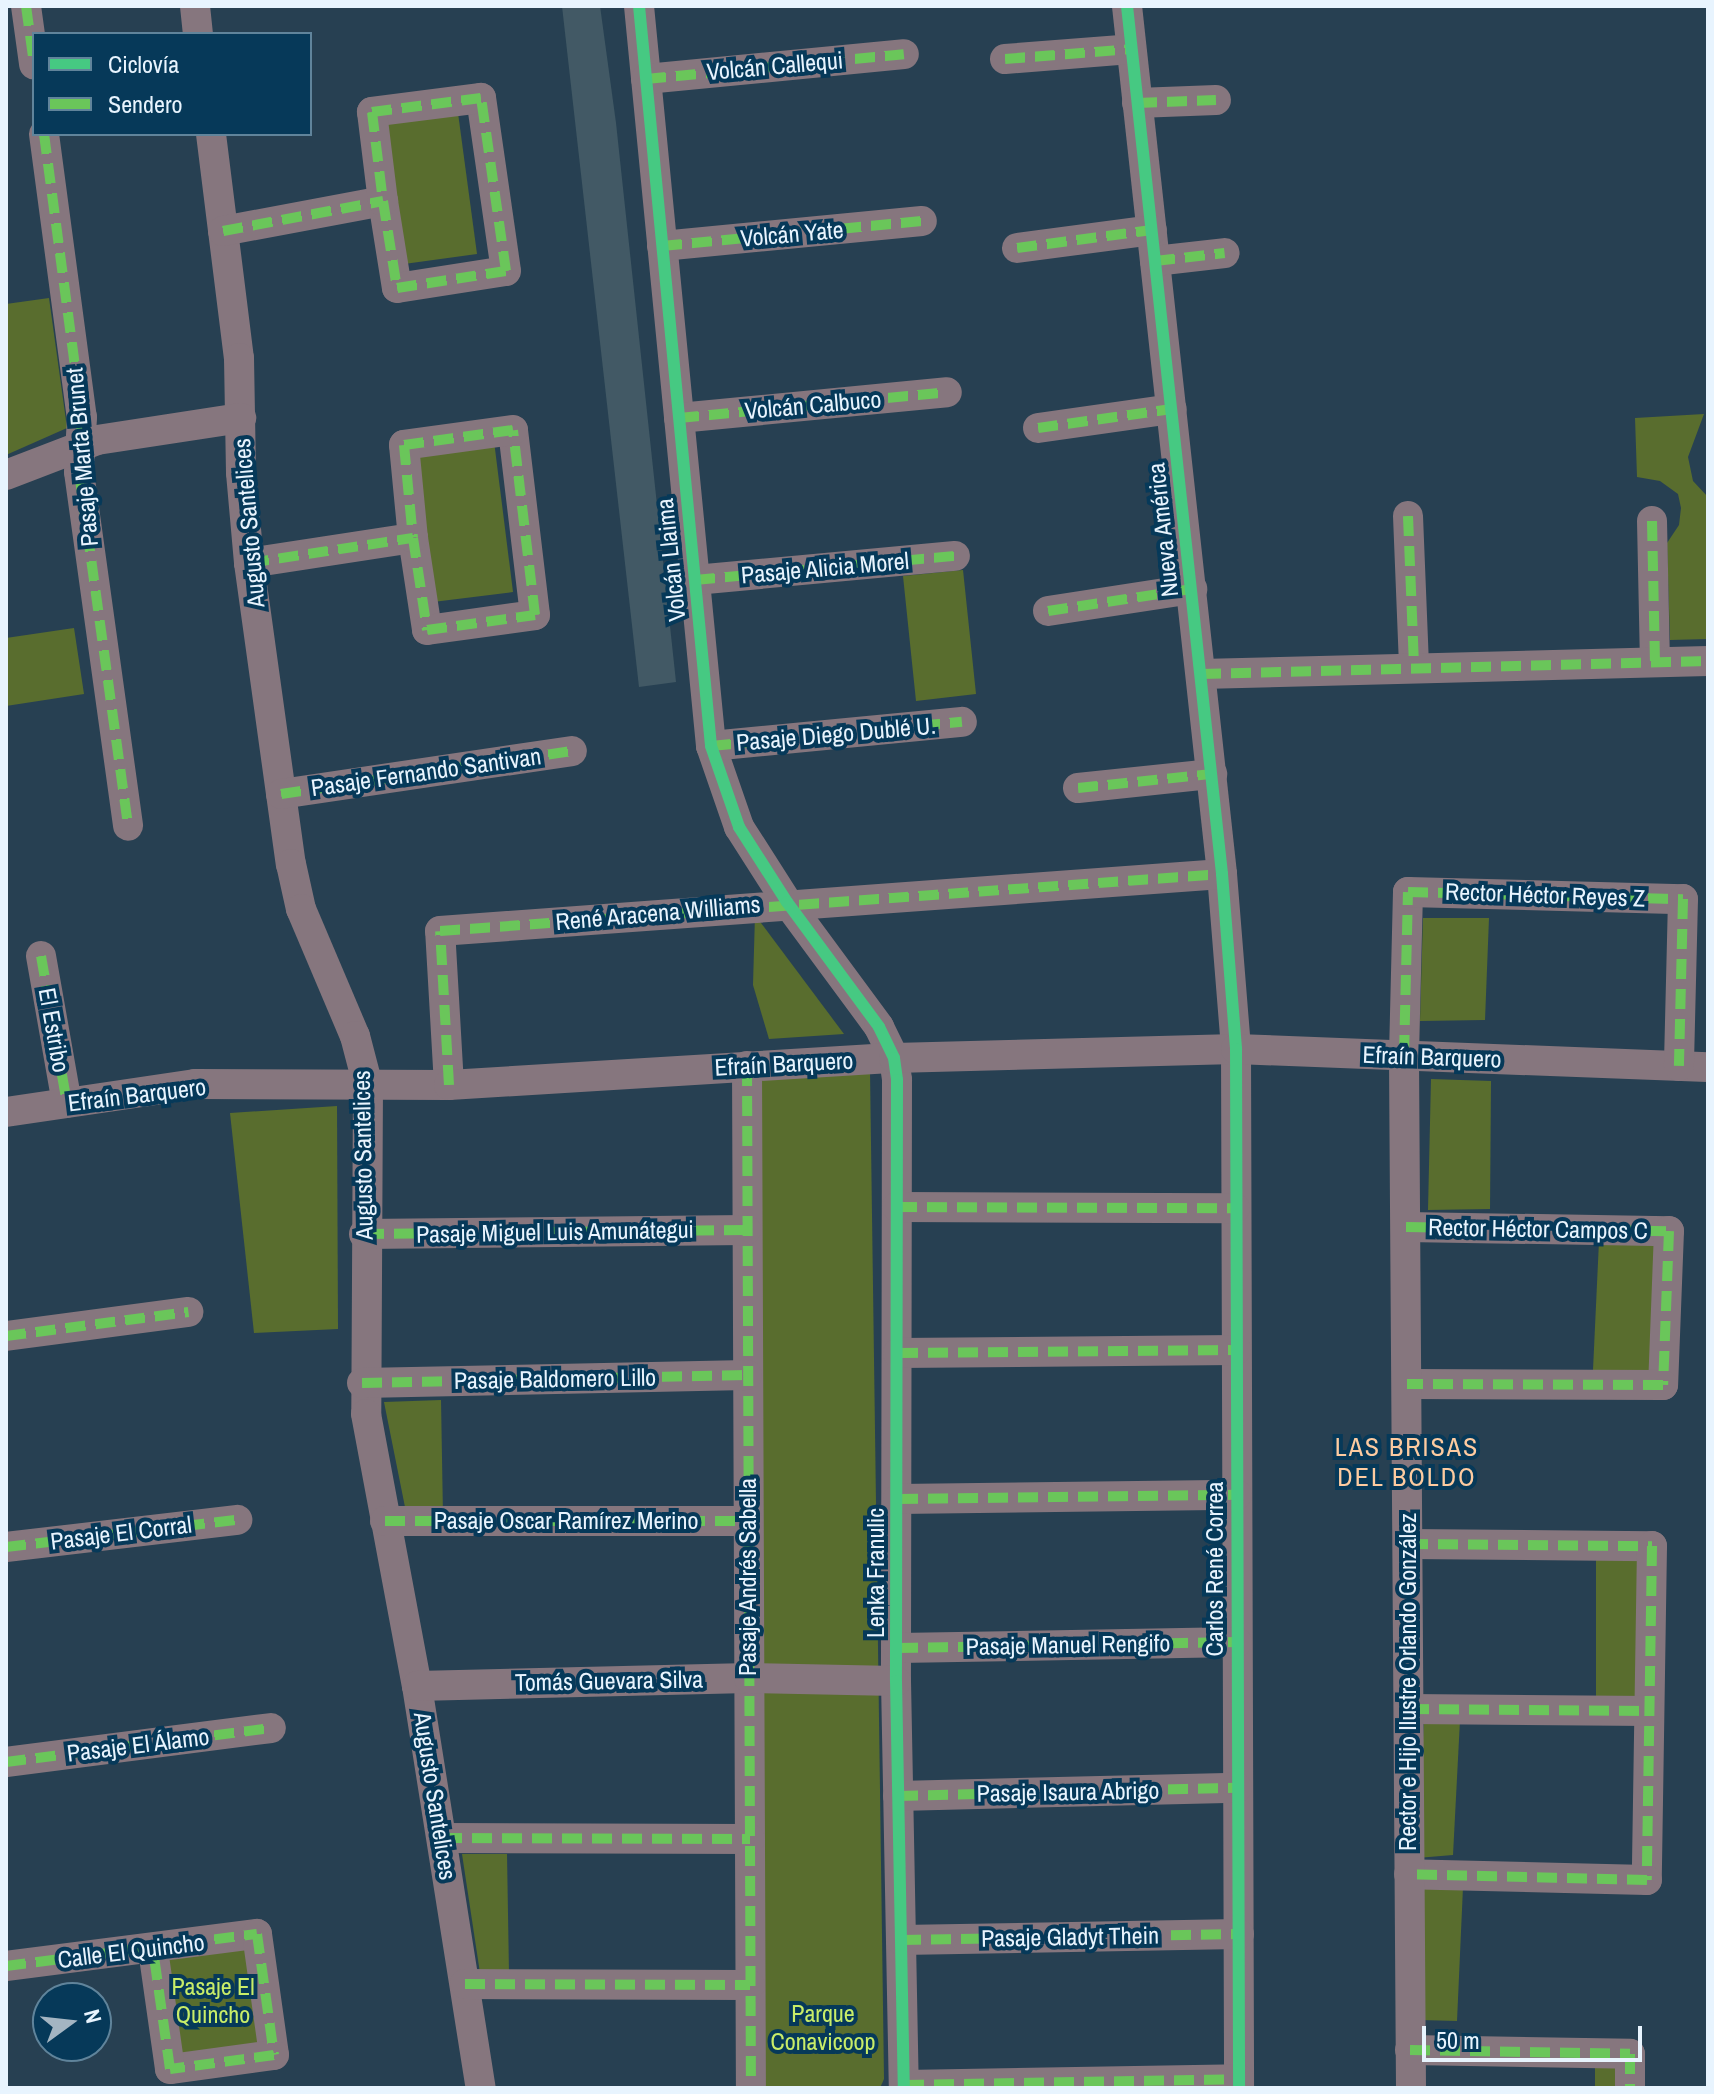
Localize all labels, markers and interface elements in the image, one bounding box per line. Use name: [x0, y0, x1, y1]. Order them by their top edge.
legend: [32, 32, 312, 136]
street label: Volcán Callequi: [706, 46, 844, 86]
text: Ciclovía: [108, 48, 179, 80]
text: Sendero: [108, 88, 182, 120]
street label: Volcán Yate: [739, 215, 845, 253]
street label: Pasaje Marta Brunet: [60, 366, 104, 548]
street label: Volcán Calbuco: [744, 385, 882, 425]
street label: Augusto Santelices: [227, 437, 271, 609]
street label: Nueva América: [1142, 461, 1184, 599]
street label: Volcán Llaima: [650, 497, 692, 623]
street label: Pasaje Alicia Morel: [739, 546, 911, 590]
street label: Pasaje Diego Dublé U.: [735, 711, 937, 757]
street label: Pasaje Fernando Santivan: [309, 742, 543, 802]
street label: Rector Héctor Reyes Z: [1444, 877, 1646, 913]
street label: René Aracena Williams: [554, 890, 762, 936]
street label: El Estribo: [32, 985, 76, 1075]
street label: Efraín Barquero: [1362, 1040, 1502, 1074]
street label: Efraín Barquero: [714, 1046, 854, 1082]
street label: Augusto Santelices: [347, 1070, 379, 1240]
street label: Efraín Barquero: [66, 1072, 208, 1118]
street label: Rector Héctor Campos C: [1428, 1213, 1648, 1245]
street label: Pasaje Miguel Luis Amunátegui: [415, 1215, 695, 1249]
street label: Pasaje Baldomero Lillo: [454, 1363, 656, 1395]
district label: LAS BRISAS DEL BOLDO: [1335, 1431, 1479, 1492]
street label: Pasaje Andrés Sabella: [734, 1477, 762, 1677]
street label: Carlos René Correa: [1201, 1482, 1229, 1656]
street label: Pasaje Oscar Ramírez Merino: [434, 1507, 698, 1535]
street label: Lenka Franulic: [862, 1508, 890, 1638]
street label: Pasaje El Corral: [49, 1510, 193, 1556]
street label: Rector e Hijo Ilustre Orlando González: [1394, 1513, 1422, 1851]
street label: Pasaje Manuel Rengifo: [965, 1629, 1171, 1661]
street label: Tomás Guevara Silva: [515, 1665, 703, 1697]
street label: Augusto Santelices: [408, 1710, 462, 1882]
street label: Pasaje El Álamo: [65, 1722, 211, 1768]
street label: Pasaje Isaura Abrigo: [976, 1776, 1160, 1808]
street label: Pasaje Gladyt Thein: [981, 1921, 1159, 1953]
street label: Calle El Quincho: [56, 1928, 206, 1974]
park label: Pasaje El Quincho: [171, 1973, 255, 2029]
north arrow: [32, 1982, 112, 2062]
park label: Parque Conavicoop: [770, 2000, 876, 2056]
text: N: [77, 2006, 109, 2026]
scale bar: [1426, 2010, 1646, 2060]
text: 50 m: [1436, 2024, 1480, 2056]

